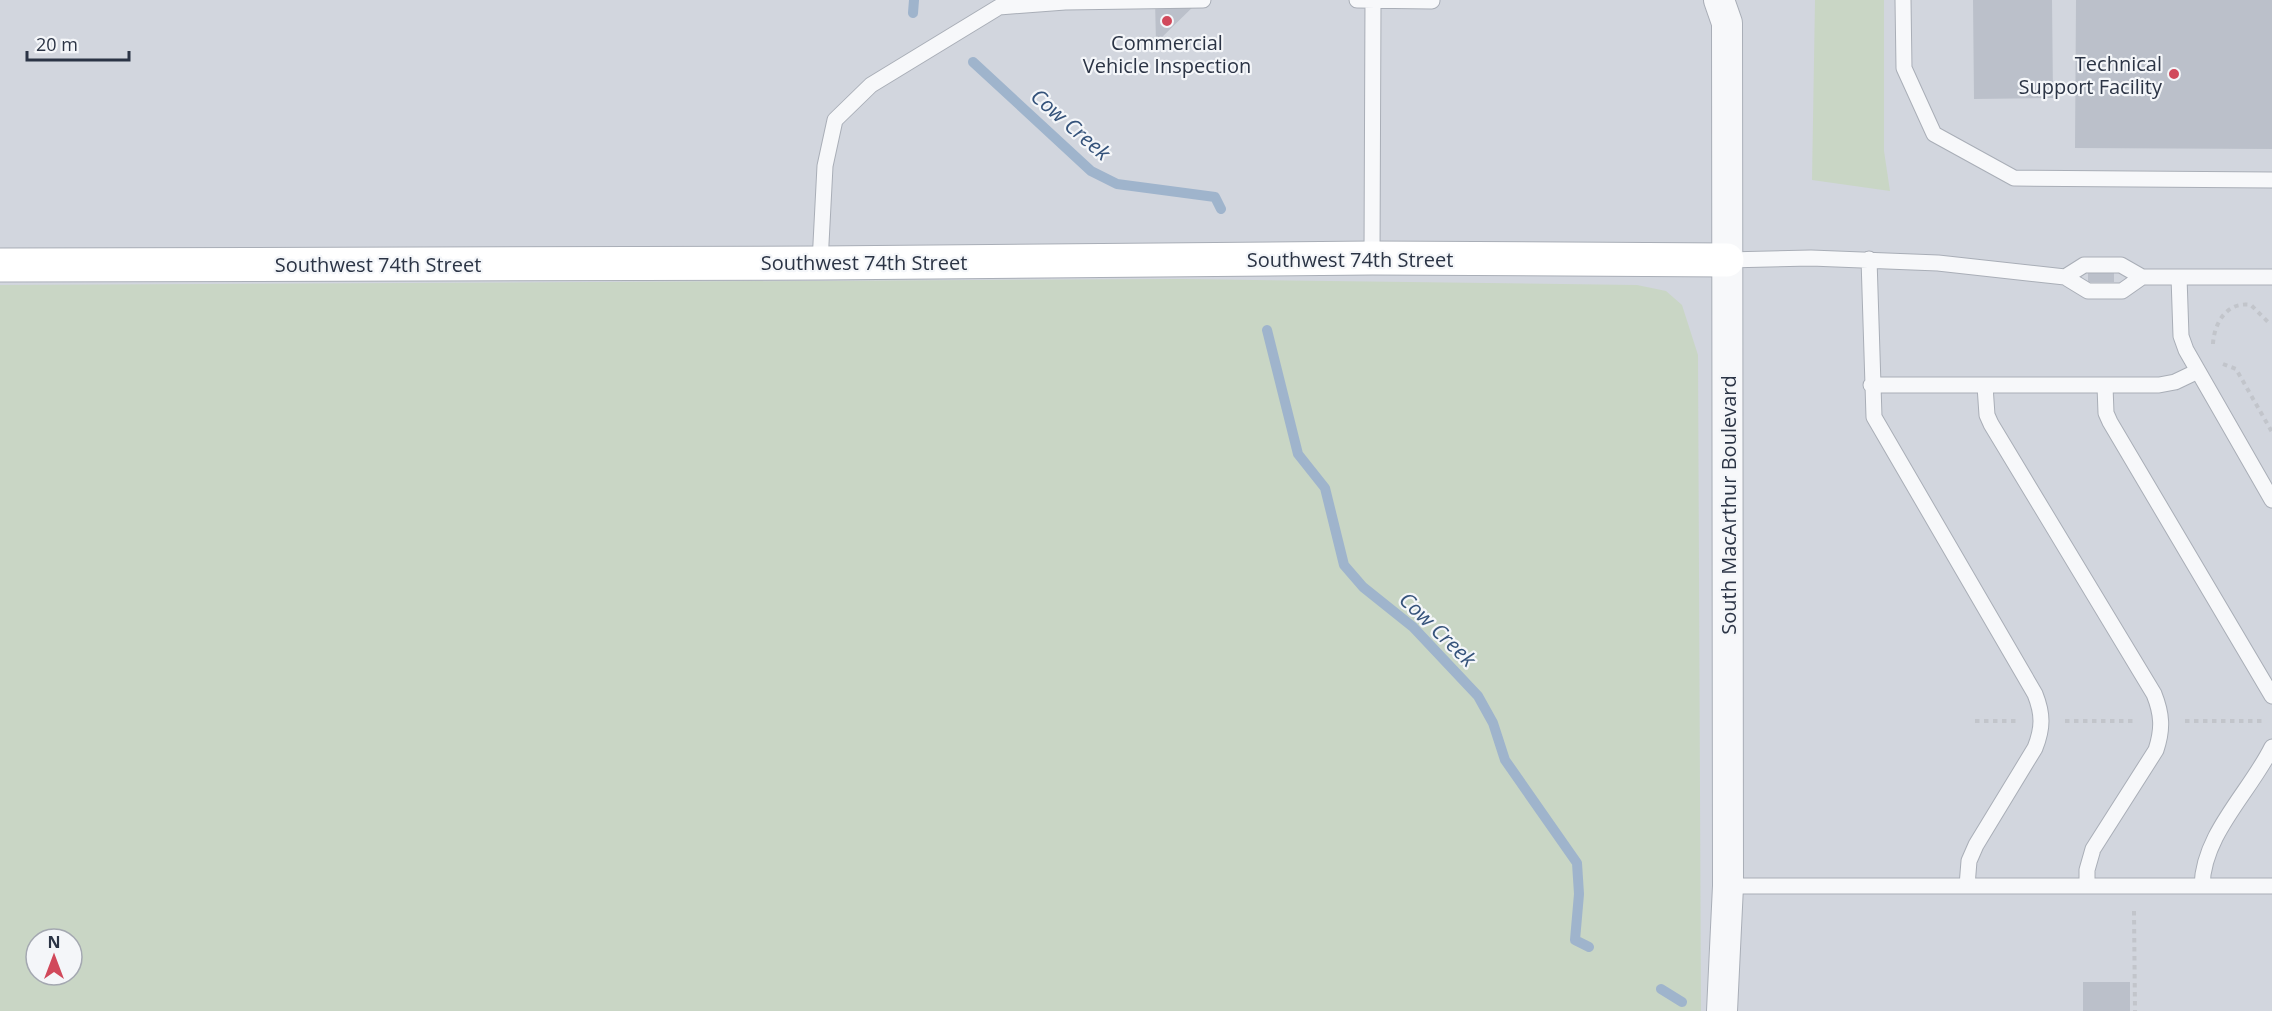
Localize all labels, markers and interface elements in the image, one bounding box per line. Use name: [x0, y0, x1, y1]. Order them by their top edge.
marker: Commercial Vehicle Inspection: [1160, 14, 1174, 28]
scale bar: [27, 24, 129, 62]
place label: Commercial Vehicle Inspection: [1083, 29, 1251, 79]
text: 20 m: [36, 32, 78, 56]
place label: Technical Support Facility: [2018, 50, 2163, 100]
marker: Technical Support Facility: [2167, 67, 2181, 81]
water label: Cow Creek: [1025, 82, 1117, 167]
street label: Southwest 74th Street: [1247, 246, 1453, 273]
street label: Southwest 74th Street: [761, 249, 967, 276]
street label: Southwest 74th Street: [275, 251, 481, 278]
street label: South MacArthur Boulevard: [1715, 375, 1742, 635]
water label: Cow Creek: [1394, 585, 1483, 673]
north arrow: [24, 927, 84, 987]
text: N: [47, 931, 61, 953]

